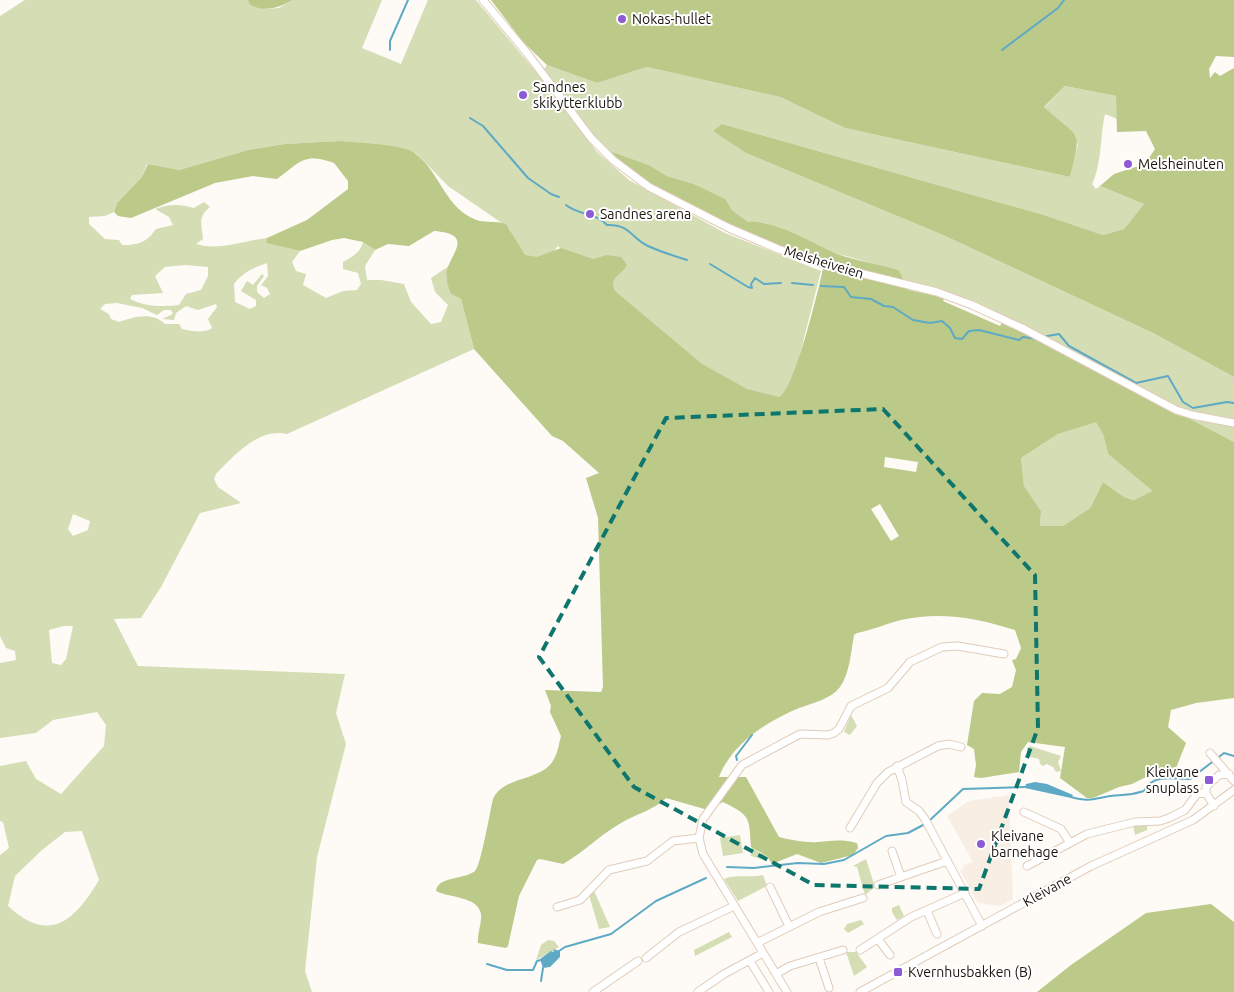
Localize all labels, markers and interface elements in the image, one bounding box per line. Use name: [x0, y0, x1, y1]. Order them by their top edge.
place label: Nokas-hullet: [632, 11, 712, 27]
marker: Nokas-hullet: [616, 13, 628, 25]
place label: Sandnes skikytterklubb: [533, 79, 623, 111]
marker: Sandnes skikytterklubb: [517, 89, 529, 101]
place label: Melsheinuten: [1138, 156, 1224, 172]
marker: Melsheinuten: [1122, 158, 1134, 170]
place label: Sandnes arena: [600, 206, 691, 222]
marker: Sandnes arena: [584, 208, 596, 220]
street label: Melsheiveien: [782, 242, 866, 282]
place label: Kleivane snuplass: [1146, 764, 1199, 796]
marker: Kleivane snuplass: [1203, 774, 1215, 786]
place label: Kleivane barnehage: [991, 828, 1058, 860]
marker: Kleivane barnehage: [975, 838, 987, 850]
street label: Kleivane: [1020, 870, 1074, 910]
place label: Kvernhusbakken (B): [908, 964, 1032, 980]
marker: Kvernhusbakken (B): [892, 966, 904, 978]

